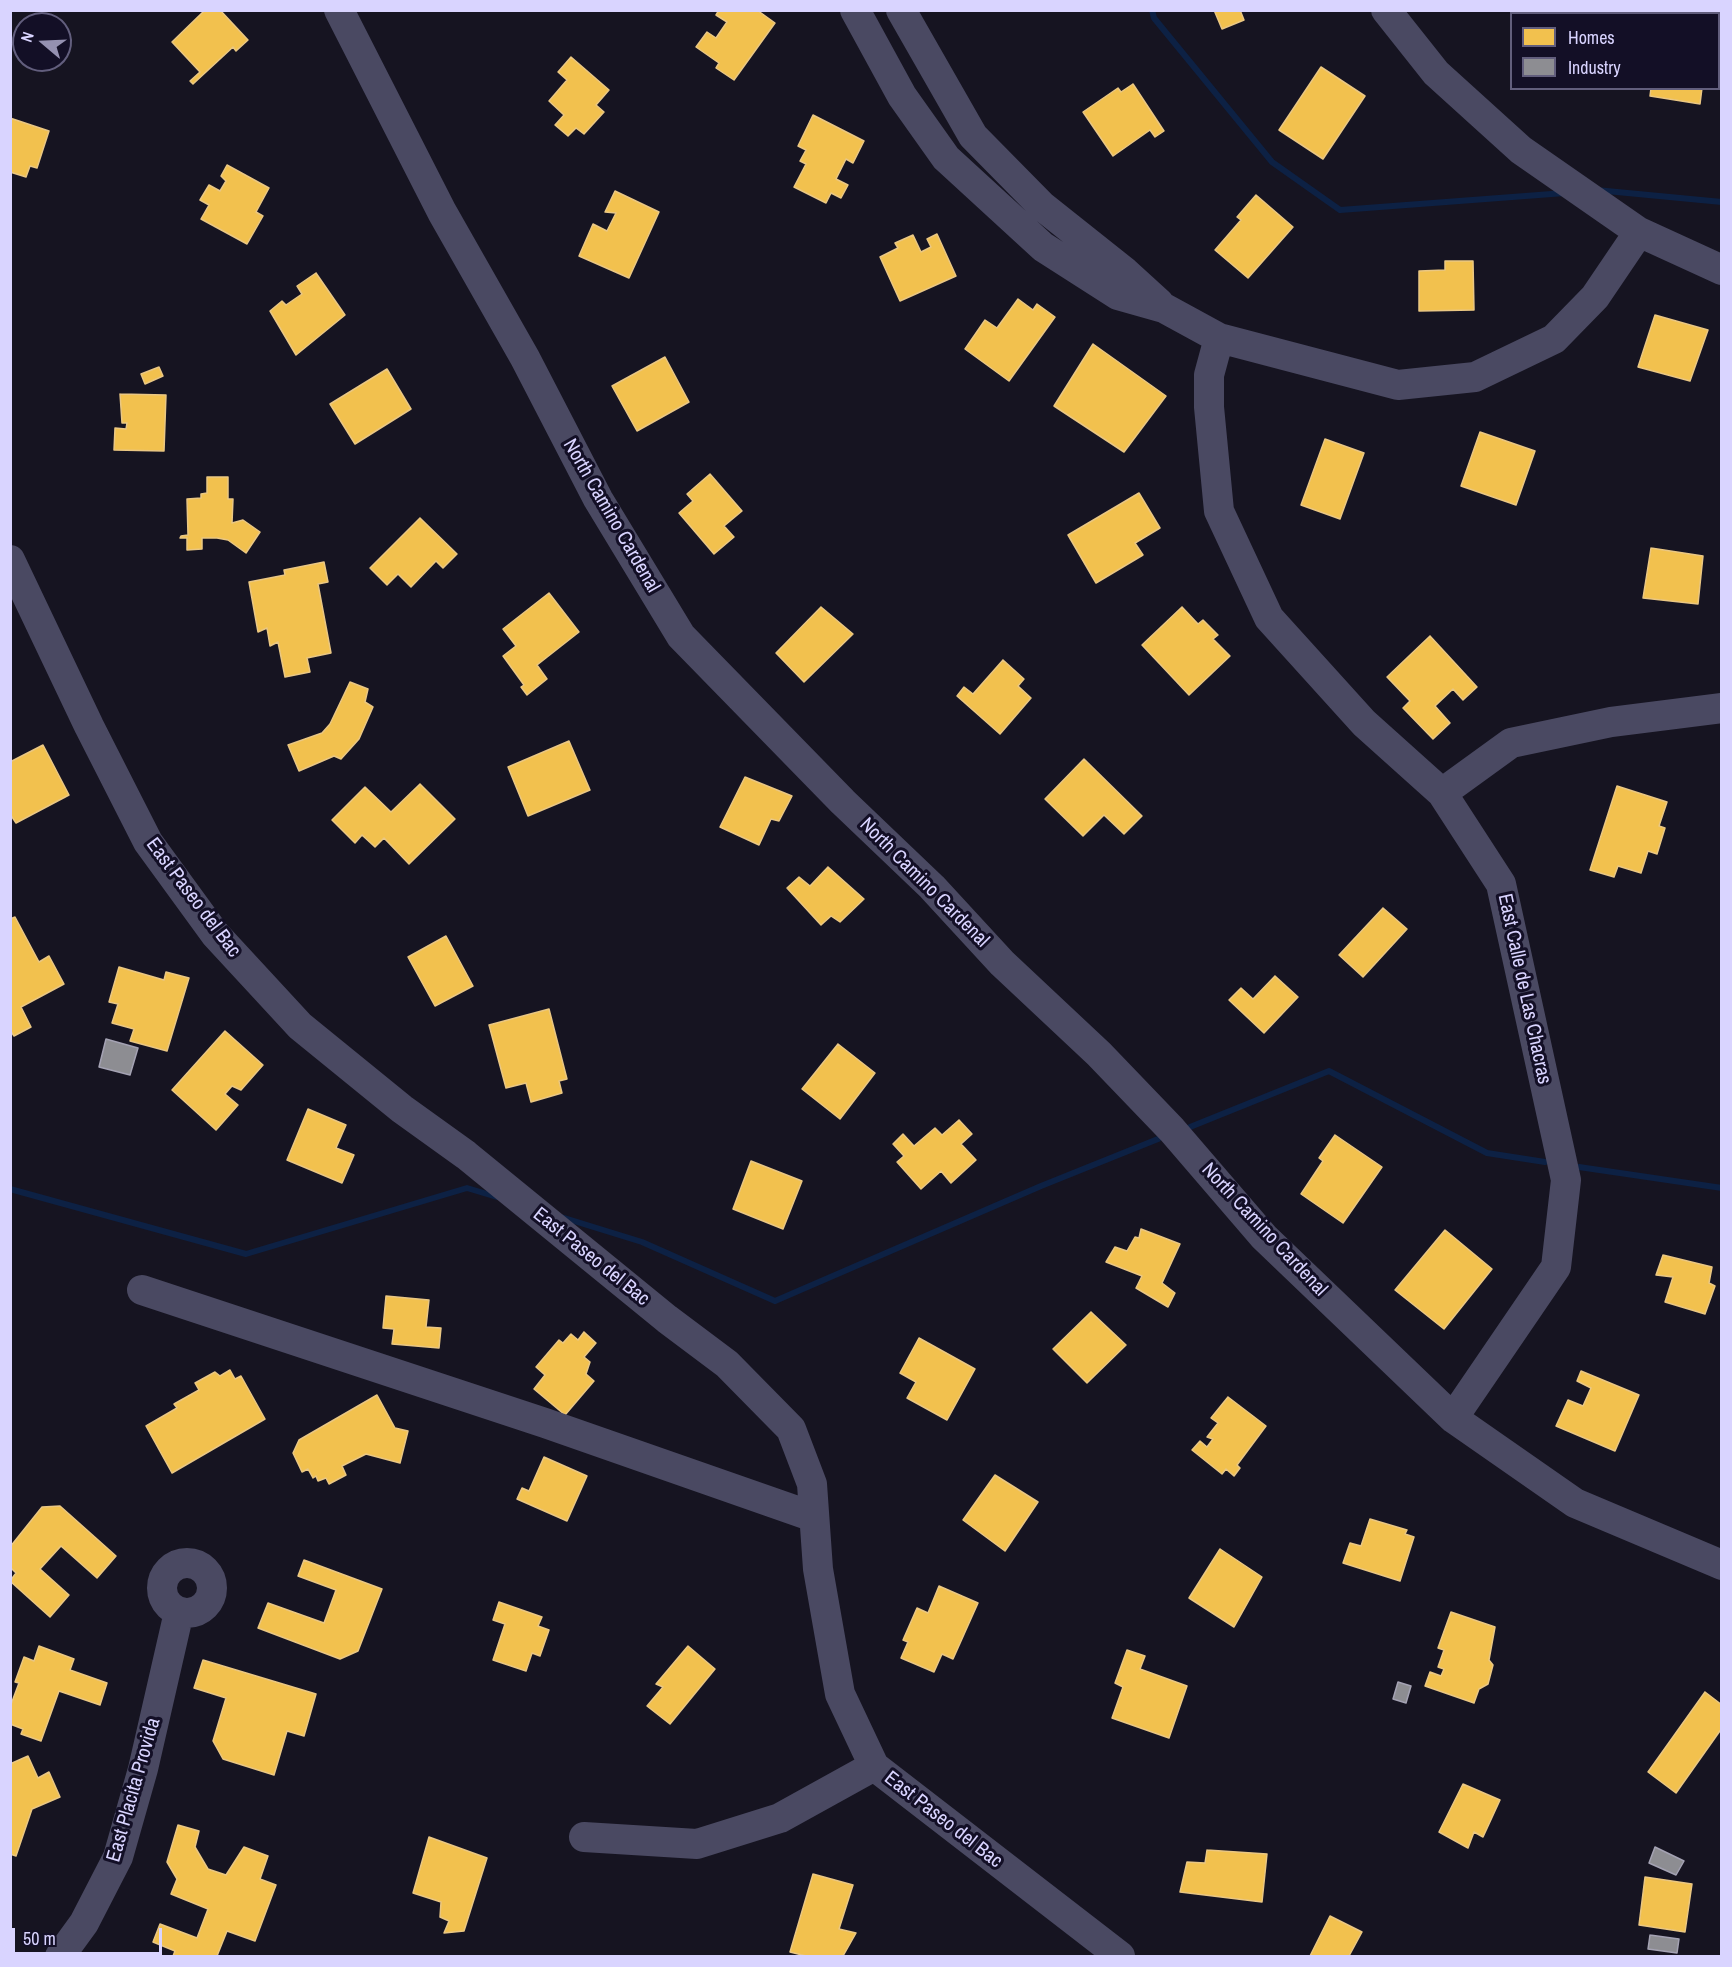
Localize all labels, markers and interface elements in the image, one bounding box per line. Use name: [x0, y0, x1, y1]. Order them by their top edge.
north arrow: [12, 12, 72, 72]
legend: [1510, 12, 1720, 90]
text: Homes: [1568, 25, 1615, 50]
text: N: [15, 29, 39, 45]
text: Industry: [1568, 55, 1621, 80]
street label: North Camino Cardenal: [557, 435, 665, 597]
street label: North Camino Cardenal: [854, 813, 994, 953]
street label: East Paseo del Bac: [140, 834, 246, 962]
street label: East Calle de Las Chacras: [1492, 892, 1556, 1086]
street label: North Camino Cardenal: [1196, 1158, 1332, 1302]
street label: East Paseo del Bac: [528, 1203, 654, 1311]
street label: East Placita Provida: [102, 1715, 166, 1865]
street label: East Paseo del Bac: [879, 1766, 1007, 1874]
scale bar: [15, 1916, 165, 1954]
text: 50 m: [23, 1926, 56, 1951]

